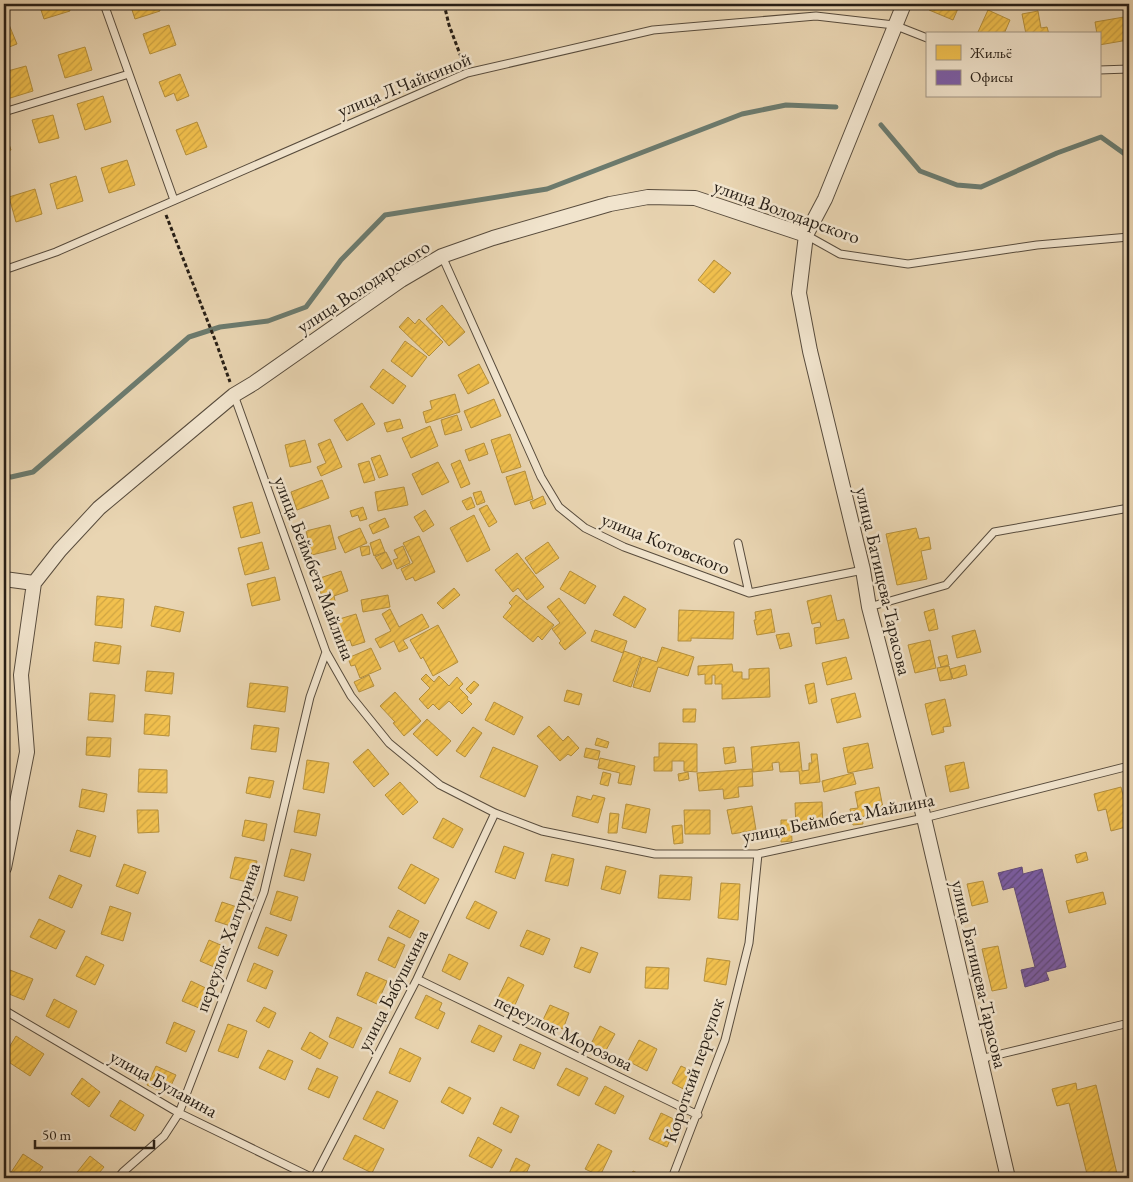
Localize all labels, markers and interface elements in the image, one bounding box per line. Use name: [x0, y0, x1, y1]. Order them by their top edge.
legend: [926, 32, 1100, 98]
text: Жильё: [969, 43, 1012, 62]
street label: улица Л.Чайкиной: [334, 46, 475, 123]
text: Офисы: [970, 67, 1013, 86]
street label: улица Володарского: [710, 173, 864, 250]
street label: улица Володарского: [292, 234, 435, 339]
street label: улица Беймбета Майлина: [268, 473, 361, 664]
street label: улица Батищева-Тарасова: [850, 484, 917, 678]
street label: улица Котовского: [598, 506, 734, 581]
street label: улица Беймбета Майлина: [740, 787, 937, 848]
street label: переулок Халтурина: [189, 859, 266, 1015]
street label: улица Батищева-Тарасова: [946, 877, 1013, 1071]
street label: улица Бабушкина: [351, 925, 434, 1055]
street label: переулок Морозова: [490, 988, 637, 1077]
street label: Короткий переулок: [657, 995, 730, 1146]
street label: улица Булавина: [105, 1044, 222, 1124]
scale bar: [35, 1117, 154, 1149]
text: 50 m: [42, 1125, 71, 1144]

